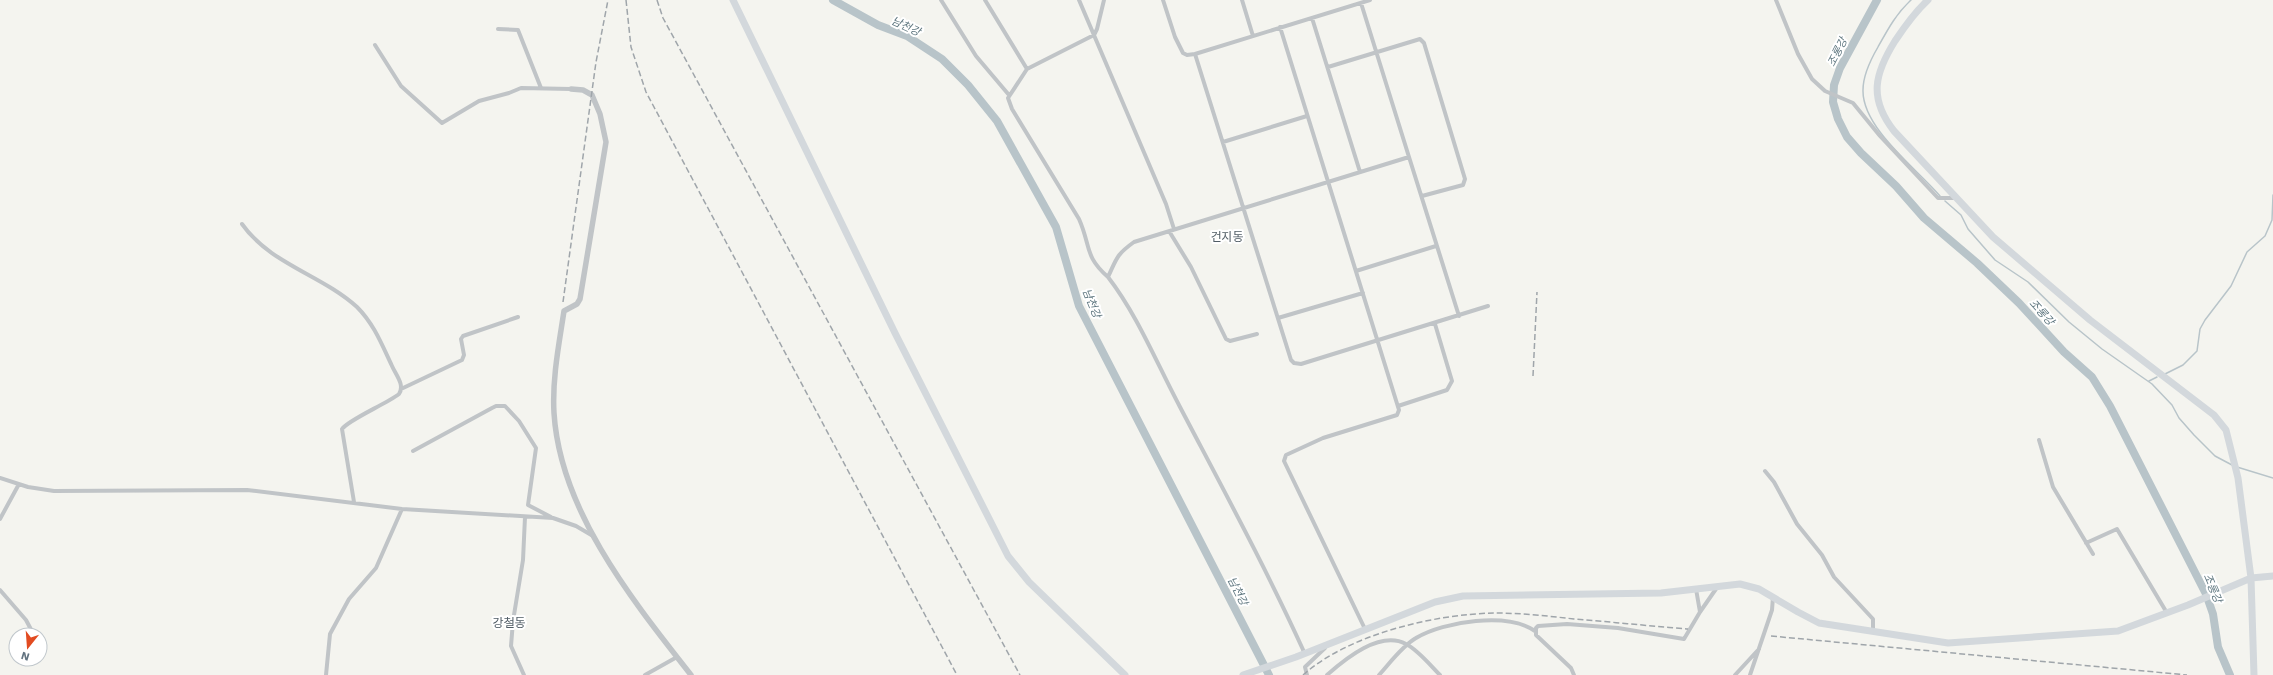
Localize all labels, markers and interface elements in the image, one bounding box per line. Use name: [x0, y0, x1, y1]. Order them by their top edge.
water label: 남천강: [889, 14, 924, 40]
water label: 조롱강: [1825, 34, 1851, 69]
district label: 건지동: [1210, 230, 1244, 244]
water label: 남천강: [1080, 287, 1104, 321]
water label: 조롱강: [2027, 297, 2058, 329]
water label: 조롱강: [2201, 572, 2225, 606]
water label: 남천강: [1225, 575, 1251, 609]
district label: 강철동: [492, 616, 526, 630]
north arrow: [8, 627, 48, 667]
text: N: [19, 649, 31, 663]

